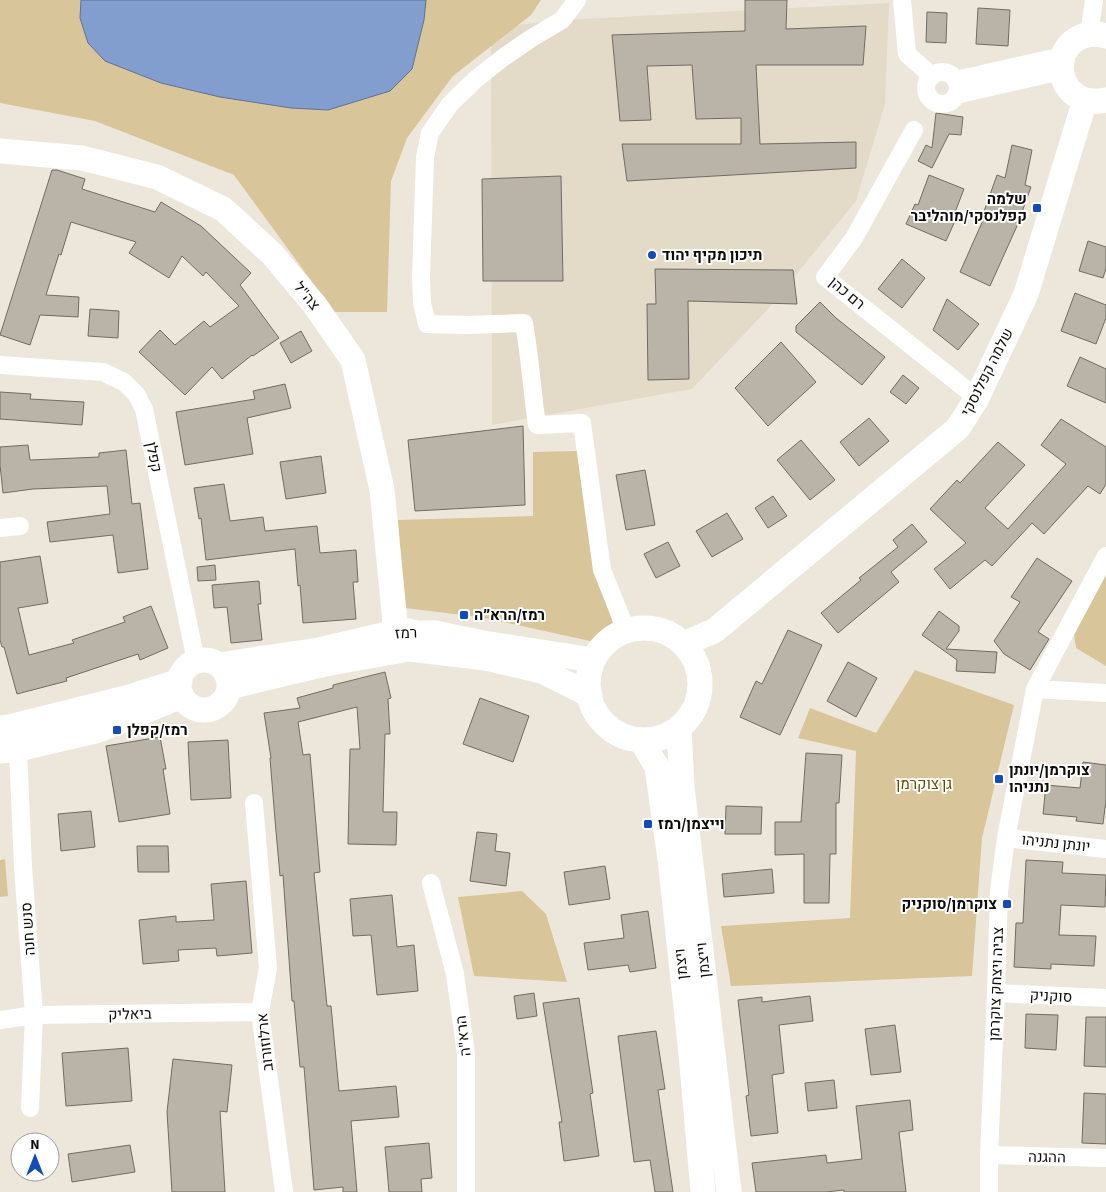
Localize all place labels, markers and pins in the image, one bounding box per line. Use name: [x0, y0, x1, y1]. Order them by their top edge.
place label: שלמה קפלנסקי/מוהליבר: [911, 189, 1027, 227]
marker: שלמה קפלנסקי/מוהליבר: [1031, 202, 1043, 214]
place label: תיכון מקיף יהוד: [662, 245, 762, 266]
marker: תיכון מקיף יהוד: [646, 249, 658, 261]
place label: רמז/הרא״ה: [474, 605, 545, 626]
marker: רמז/הרא״ה: [458, 609, 470, 621]
place label: רמז/קפלן: [127, 720, 188, 741]
marker: רמז/קפלן: [111, 724, 123, 736]
place label: צוקרמן/יונתן נתניהו: [1009, 760, 1090, 798]
marker: צוקרמן/יונתן נתניהו: [993, 773, 1005, 785]
place label: וייצמן/רמז: [658, 814, 725, 835]
marker: וייצמן/רמז: [642, 818, 654, 830]
place label: צוקרמן/סוקניק: [901, 894, 997, 915]
marker: צוקרמן/סוקניק: [1001, 898, 1013, 910]

